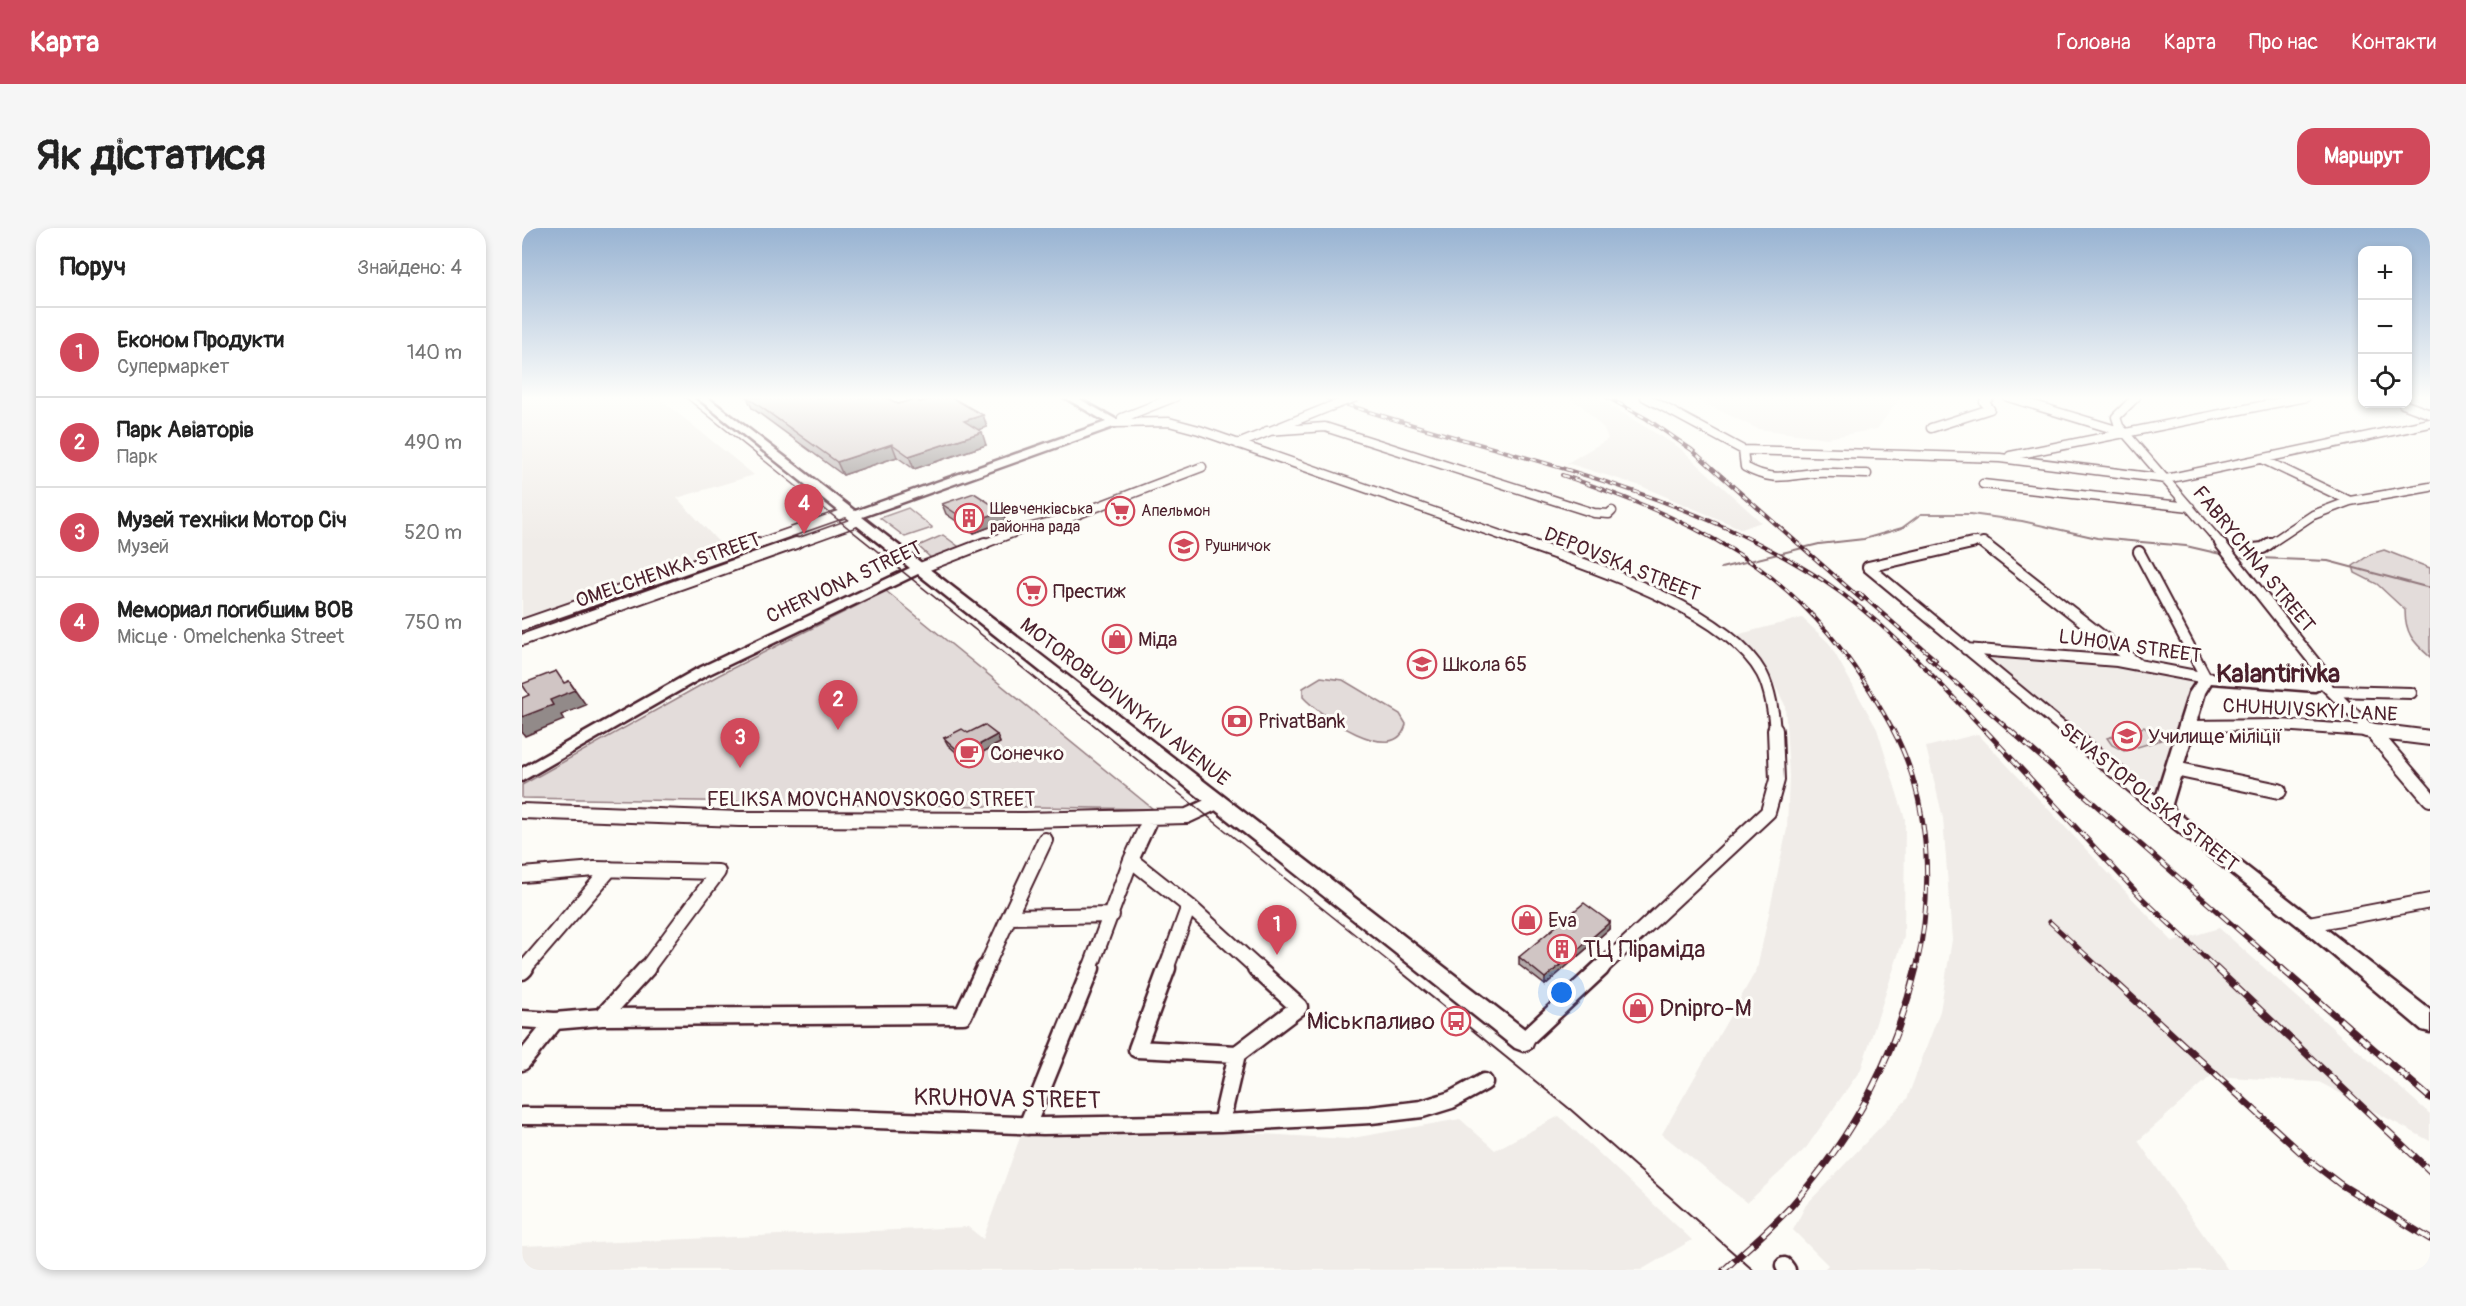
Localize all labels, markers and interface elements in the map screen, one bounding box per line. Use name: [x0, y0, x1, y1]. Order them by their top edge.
text: Карта: [30, 25, 99, 60]
text: Головна: [2057, 29, 2131, 56]
text: Карта: [2164, 29, 2216, 56]
text: Про нас: [2249, 29, 2318, 56]
text: Контакти: [2351, 29, 2436, 56]
button: Маршрут: [2297, 128, 2430, 185]
text: Як дістатися: [36, 130, 266, 182]
map controls: [2358, 246, 2412, 408]
button: +: [2358, 246, 2412, 300]
text: Поруч: [60, 251, 126, 283]
text: Знайдено: 4: [357, 255, 462, 280]
button: −: [2358, 300, 2412, 354]
text: Економ Продукти: [117, 326, 284, 354]
text: 1: [76, 340, 83, 365]
text: 140 m: [407, 340, 462, 365]
text: Супермаркет: [117, 354, 229, 379]
button: locate: [2358, 354, 2412, 408]
text: Парк Авіаторів: [117, 416, 254, 444]
text: 2: [74, 430, 85, 455]
text: 490 m: [404, 430, 462, 455]
text: Парк: [117, 444, 158, 469]
street label: FABRYCHNA STREET: [2187, 481, 2321, 637]
pin: 4: [784, 484, 824, 534]
supermarket icon: Апельмон: [1104, 495, 1136, 527]
place label: Шевченківська районна рада: [990, 499, 1093, 537]
place label: Апельмон: [1141, 501, 1210, 521]
building icon: Шевченківська районна рада: [953, 502, 985, 534]
text: Музей техніки Мотор Січ: [117, 506, 347, 534]
text: 3: [74, 520, 85, 545]
text: 520 m: [404, 520, 462, 545]
street label: DEPOVSKA STREET: [1540, 521, 1704, 607]
street label: OMELCHENKA STREET: [572, 527, 764, 613]
school or university icon: Рушничок: [1168, 530, 1200, 562]
text: Музей: [117, 534, 169, 559]
street label: CHERVONA STREET: [762, 535, 926, 629]
place label: Рушничок: [1205, 536, 1271, 556]
supermarket icon: Престиж: [1016, 575, 1048, 607]
place label: Престиж: [1053, 579, 1126, 604]
text: Мемориал погибшим ВОВ: [117, 596, 353, 624]
text: 4: [74, 610, 85, 635]
text: 750 m: [405, 610, 462, 635]
street label: MOTOROBUDIVNYKIV AVENUE: [1015, 612, 1235, 792]
shop icon: Міда: [1101, 623, 1133, 655]
text: Місце · Omelchenka Street: [117, 624, 344, 649]
street label: LUHOVA STREET: [2057, 624, 2203, 668]
place label: Міда: [1138, 627, 1177, 652]
school or university icon: Школа 65: [1406, 648, 1438, 680]
place label: Школа 65: [1443, 652, 1527, 677]
district label: Kalantirivka: [2216, 658, 2340, 690]
pin: 2: [818, 680, 858, 730]
street label: CHUHUIVSKYI LANE: [2222, 693, 2398, 727]
bank icon: PrivatBank: [1221, 705, 1253, 737]
place label: PrivatBank: [1258, 709, 1346, 734]
street label: SEVASTOPOLSKA STREET: [2054, 717, 2244, 877]
pin: 3: [720, 718, 760, 768]
school or university icon: Училище міліції: [2111, 720, 2143, 752]
place label: Училище міліції: [2148, 724, 2282, 749]
cafe icon: Сонечко: [953, 737, 985, 769]
place label: Сонечко: [990, 741, 1064, 766]
street label: FELIKSA MOVCHANOVSKOGO STREET: [707, 787, 1035, 812]
shop icon: Eva: [1511, 904, 1543, 936]
pin: 1: [1258, 906, 1296, 955]
place label: Eva: [1548, 908, 1577, 933]
building icon: ТЦ Піраміда: [1546, 933, 1578, 965]
place label: ТЦ Піраміда: [1583, 935, 1705, 964]
your location: [1547, 978, 1576, 1007]
shop icon: Dnipro-M: [1622, 992, 1654, 1024]
place label: Dnipro-M: [1659, 994, 1752, 1023]
bus stop icon: Міськпаливо: [1440, 1005, 1472, 1037]
place label: Міськпаливо: [1306, 1007, 1435, 1036]
street label: KRUHOVA STREET: [913, 1083, 1101, 1115]

